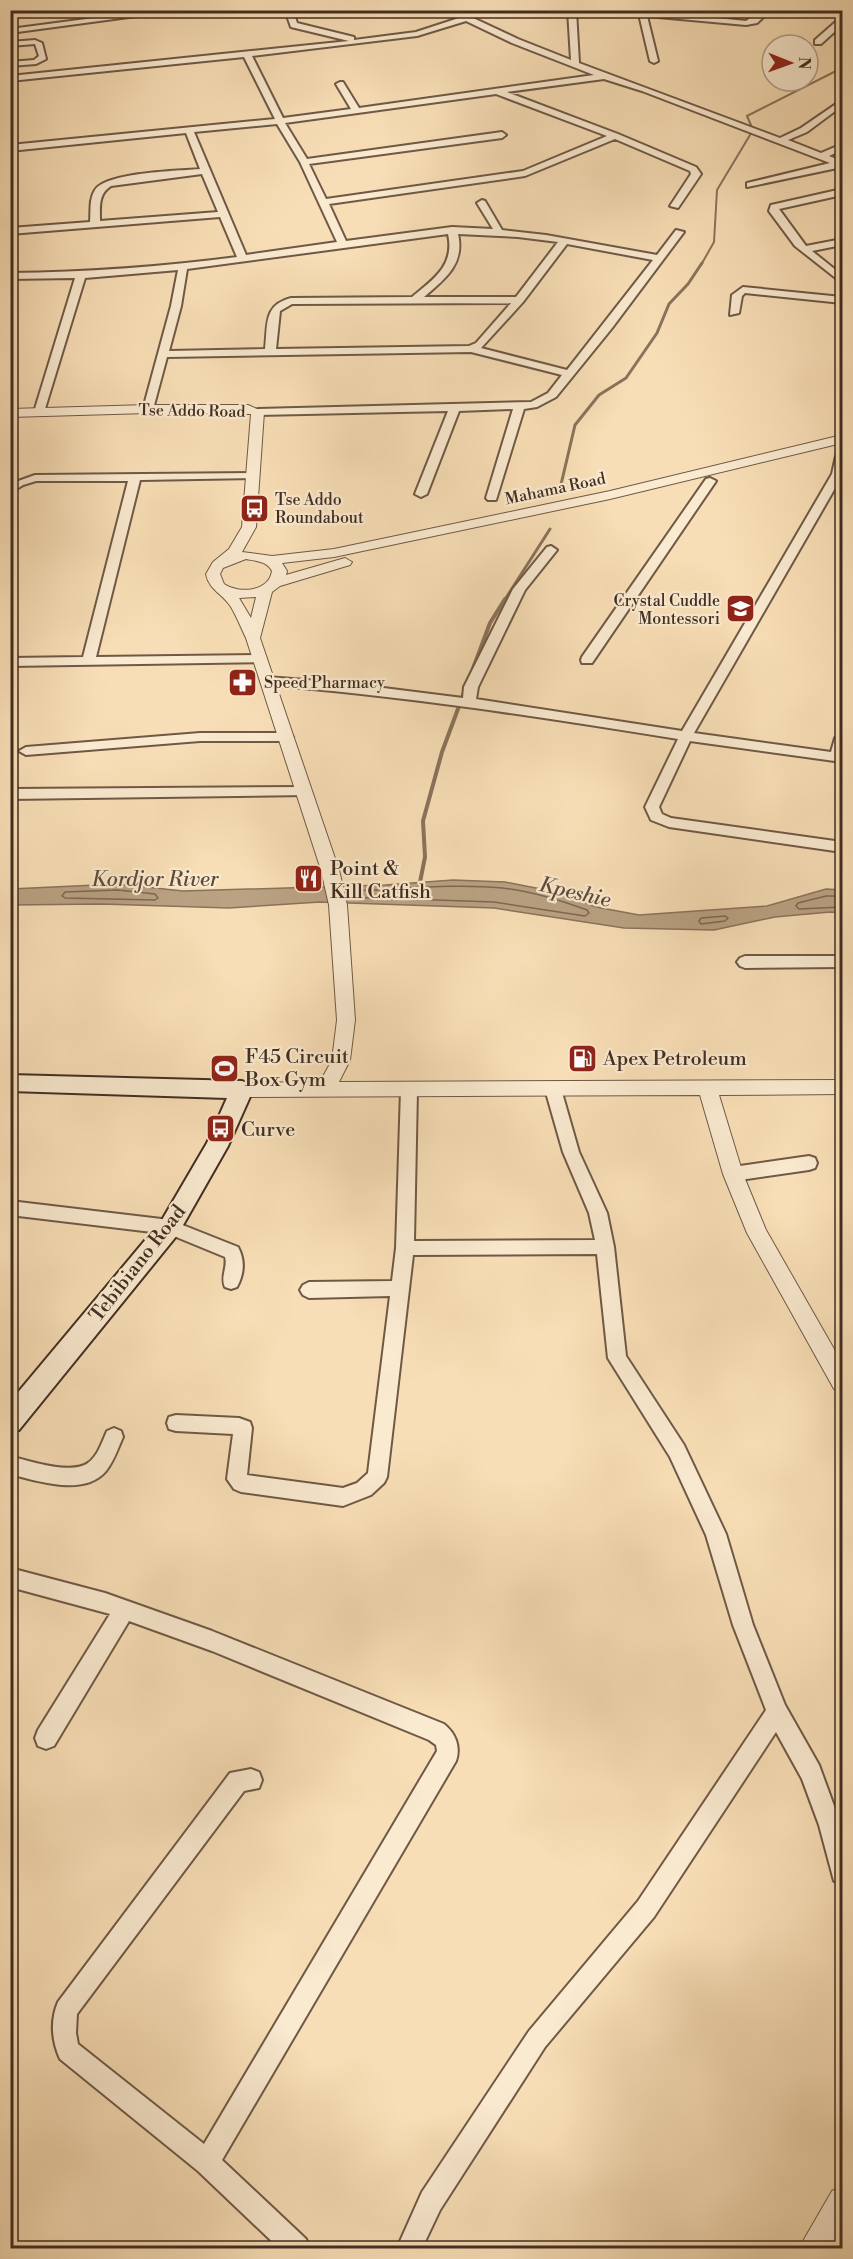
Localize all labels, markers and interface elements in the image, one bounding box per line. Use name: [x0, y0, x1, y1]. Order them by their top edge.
north arrow: [760, 33, 820, 93]
text: N: [794, 57, 814, 70]
street label: Tse Addo Road: [138, 400, 246, 422]
street label: Mahama Road: [503, 469, 607, 509]
place label: Tse Addo Roundabout: [275, 490, 364, 528]
bus stop icon: Tse Addo Roundabout: [238, 492, 270, 524]
place label: Crystal Cuddle Montessori: [613, 591, 720, 629]
school or university icon: Crystal Cuddle Montessori: [725, 593, 757, 625]
pharmacy icon: Speed Pharmacy: [227, 666, 259, 698]
place label: Speed Pharmacy: [264, 673, 385, 693]
place label: Point & Kill Catfish: [330, 857, 431, 905]
restaurant icon: Point & Kill Catfish: [293, 863, 325, 895]
water label: Kordjor River: [91, 867, 220, 893]
water label: Kpeshie: [536, 872, 613, 914]
fuel station icon: Apex Petroleum: [566, 1042, 598, 1074]
place label: F45 Circuit Box Gym: [244, 1045, 349, 1093]
place label: Apex Petroleum: [602, 1047, 747, 1072]
sports icon: F45 Circuit Box Gym: [208, 1052, 240, 1084]
bus stop icon: Curve: [204, 1113, 236, 1145]
place label: Curve: [241, 1118, 295, 1143]
street label: Tebibiano Road: [85, 1200, 192, 1328]

